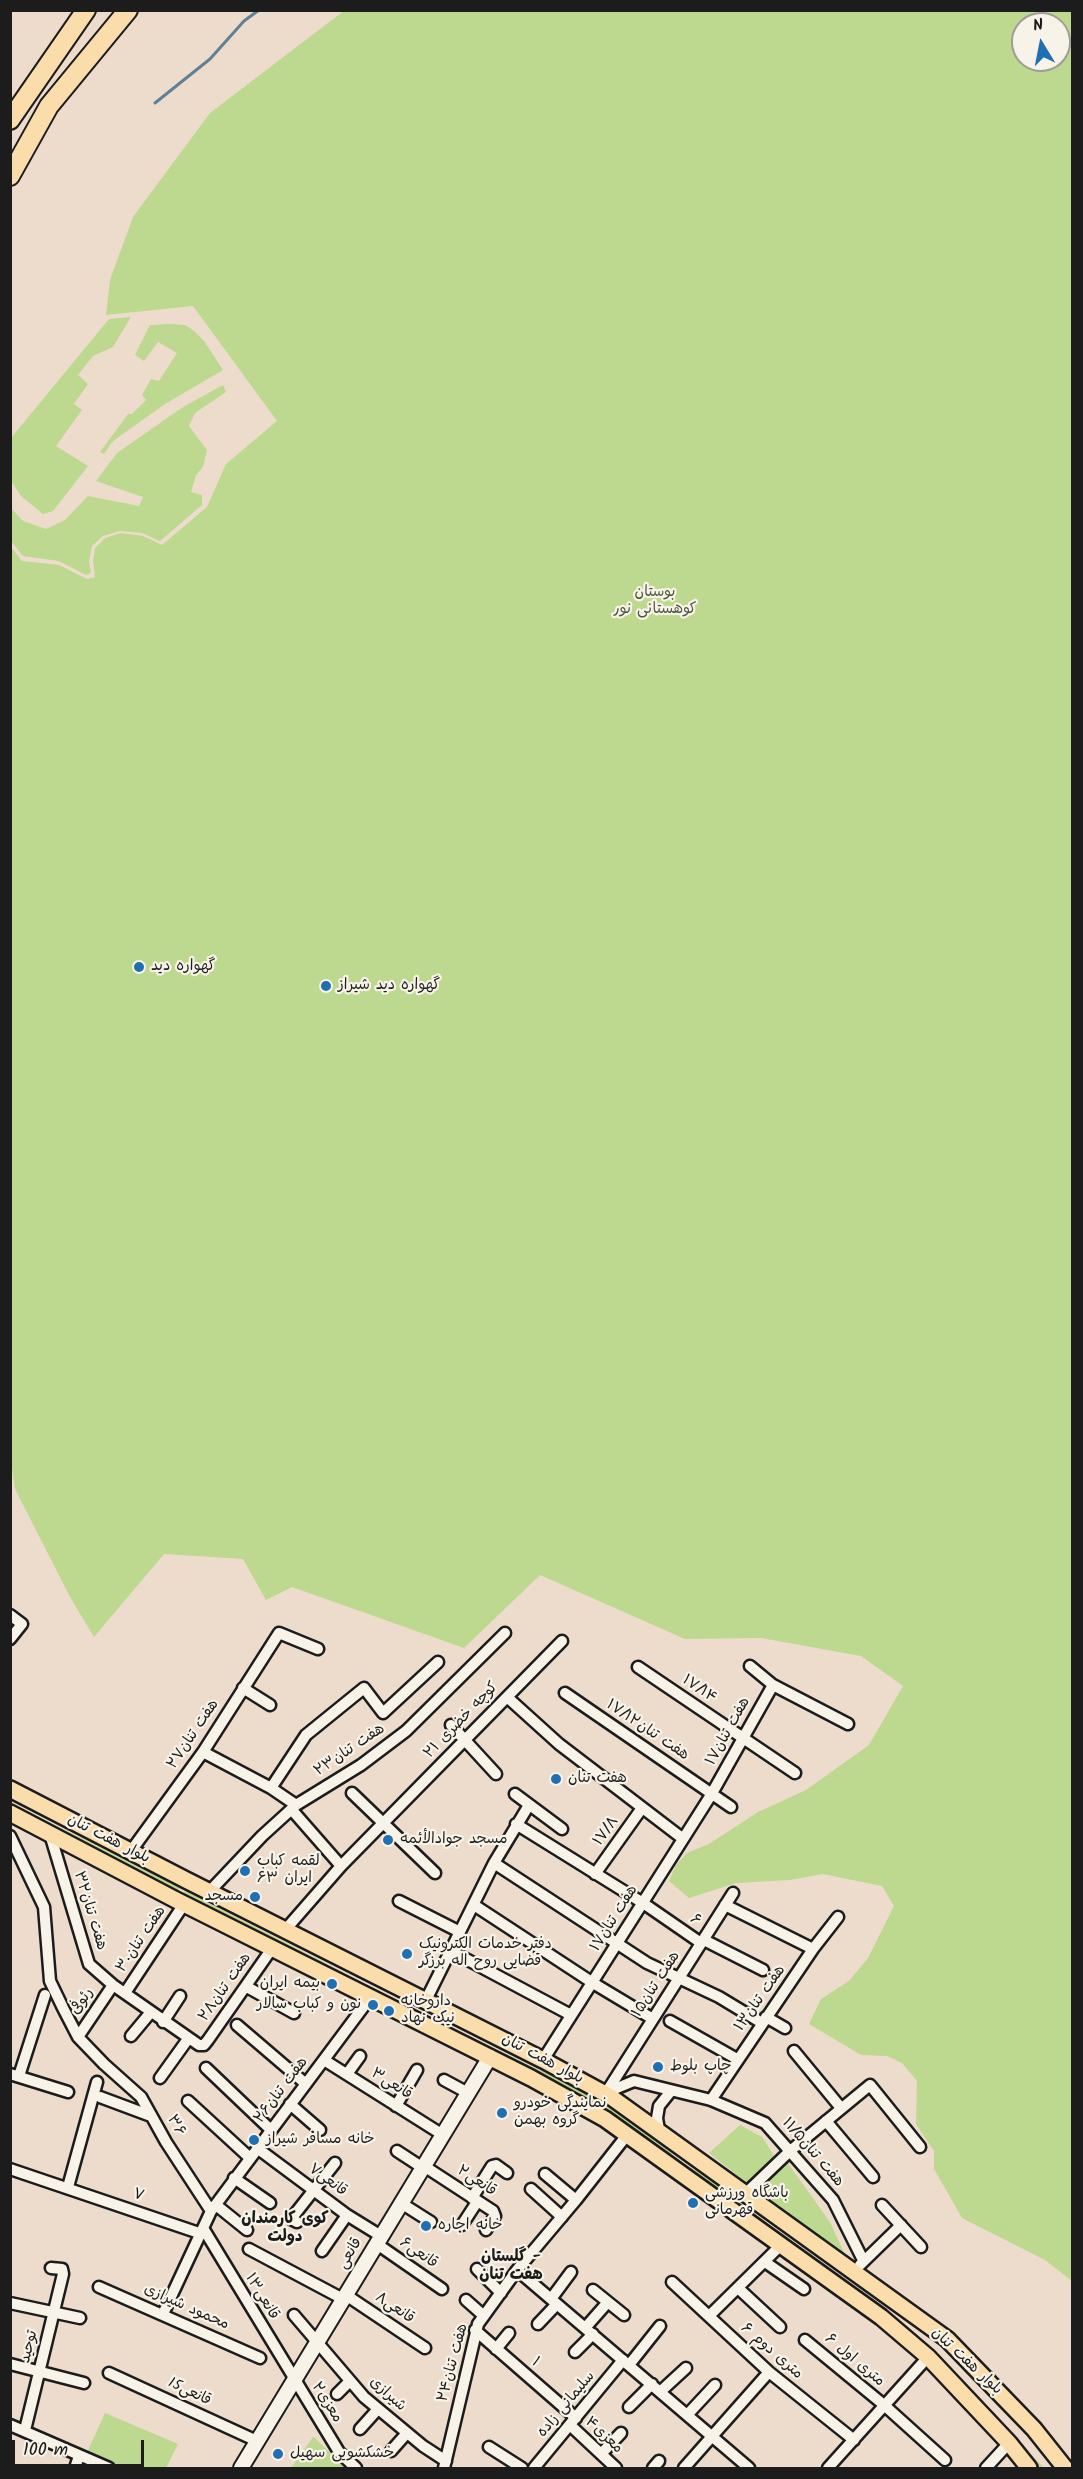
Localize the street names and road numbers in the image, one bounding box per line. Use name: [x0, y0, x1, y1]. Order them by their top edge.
street label: ۱۷/۱۴: [678, 1672, 720, 1708]
street label: کوچه خضری ۲۱: [421, 1679, 503, 1763]
street label: ۱۷هفت تنان: [703, 1695, 755, 1769]
street label: هفت تنان۲۷: [164, 1697, 224, 1773]
street label: ۱۷/۱۲هفت تنان: [602, 1697, 692, 1765]
street label: هفت تنان۲۳: [311, 1721, 389, 1781]
street label: بلوار هفت تنان: [64, 1811, 152, 1869]
street label: ۱۷/۸: [590, 1814, 624, 1850]
street label: هفت تنان۳۲: [69, 1869, 109, 1953]
street label: هفت تنان۱۷: [588, 1882, 642, 1956]
street label: هفت تنان۳۰: [113, 1903, 171, 1977]
street label: ۶: [686, 1911, 704, 1931]
street label: هفت تنان۱۵: [629, 1949, 685, 2021]
street label: هفت تنان۲۸: [196, 1950, 256, 2026]
street label: ۱۳هفت تنان: [732, 1962, 790, 2036]
street label: رئوفی: [68, 1985, 98, 2019]
street label: بلوار هفت تنان: [498, 2031, 586, 2089]
street label: هفت تنان۲۶: [251, 2054, 313, 2128]
street label: ۳قانعی: [367, 2065, 415, 2105]
street label: ۳۶: [162, 2112, 188, 2140]
street label: ۱۱/۵هفت تنان: [777, 2115, 847, 2191]
street label: ۷قانعی: [304, 2161, 350, 2201]
street label: ۲قانعی: [453, 2163, 499, 2201]
street label: ۷: [130, 2186, 146, 2206]
street label: قانعی: [335, 2235, 367, 2273]
street label: ۶قانعی: [396, 2235, 440, 2273]
street label: ۱۳قانعی: [240, 2271, 282, 2323]
street label: محمود شیرازی: [141, 2281, 231, 2335]
street label: ۸قانعی: [371, 2289, 417, 2329]
street label: ۶ متری دوم: [736, 2320, 806, 2384]
street label: هفت تنان۲۴: [435, 2322, 473, 2404]
street label: بلوار هفت تنان: [927, 2325, 1005, 2399]
street label: توحید: [17, 2329, 43, 2365]
street label: ۶ متری اول: [820, 2331, 888, 2391]
street label: ۱: [527, 2354, 543, 2372]
street label: سلیمانی زاده: [534, 2368, 600, 2442]
street label: شیرازی: [365, 2374, 409, 2416]
street label: 15قانعی: [164, 2375, 214, 2411]
street label: ۲معزی: [307, 2379, 345, 2427]
street label: ۴معزی: [580, 2414, 626, 2458]

